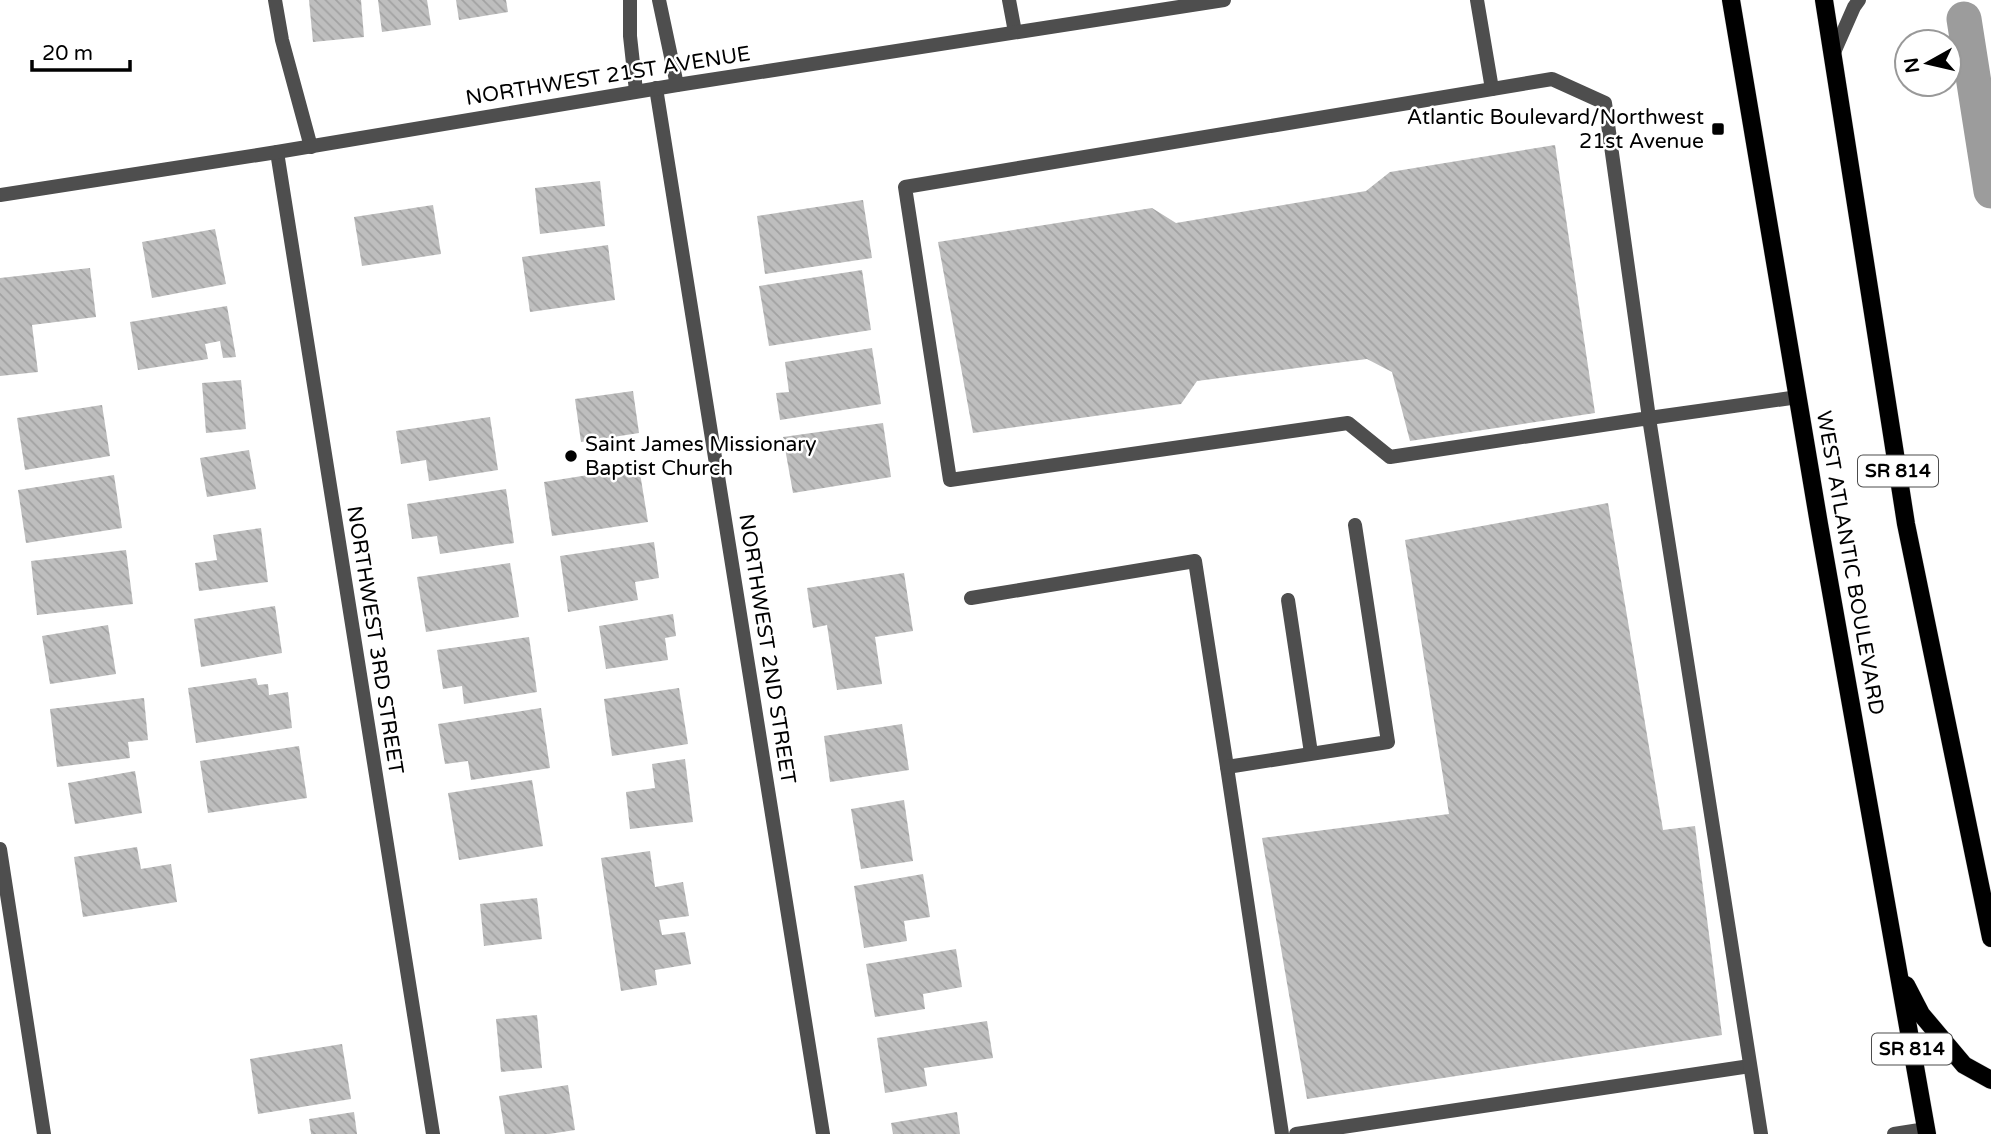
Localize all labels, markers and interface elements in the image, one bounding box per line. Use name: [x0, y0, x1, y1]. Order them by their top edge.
scale bar: [32, 28, 130, 72]
north arrow: [1893, 28, 1963, 98]
text: 20 m: [42, 41, 93, 66]
street label: NORTHWEST 21ST AVENUE: [464, 41, 752, 111]
text: N: [1900, 56, 1924, 74]
place label: Atlantic Boulevard/Northwest 21st Avenue: [1407, 105, 1704, 154]
marker: Atlantic Boulevard/Northwest 21st Avenue: [1710, 121, 1726, 137]
street label: WEST ATLANTIC BOULEVARD: [1811, 409, 1889, 717]
place label: Saint James Missionary Baptist Church: [585, 432, 817, 481]
marker: Saint James Missionary Baptist Church: [563, 448, 579, 464]
road number: SR 814: [1858, 456, 1938, 486]
street label: NORTHWEST 3RD STREET: [341, 504, 409, 776]
street label: NORTHWEST 2ND STREET: [733, 512, 801, 786]
road number: SR 814: [1872, 1034, 1952, 1064]

